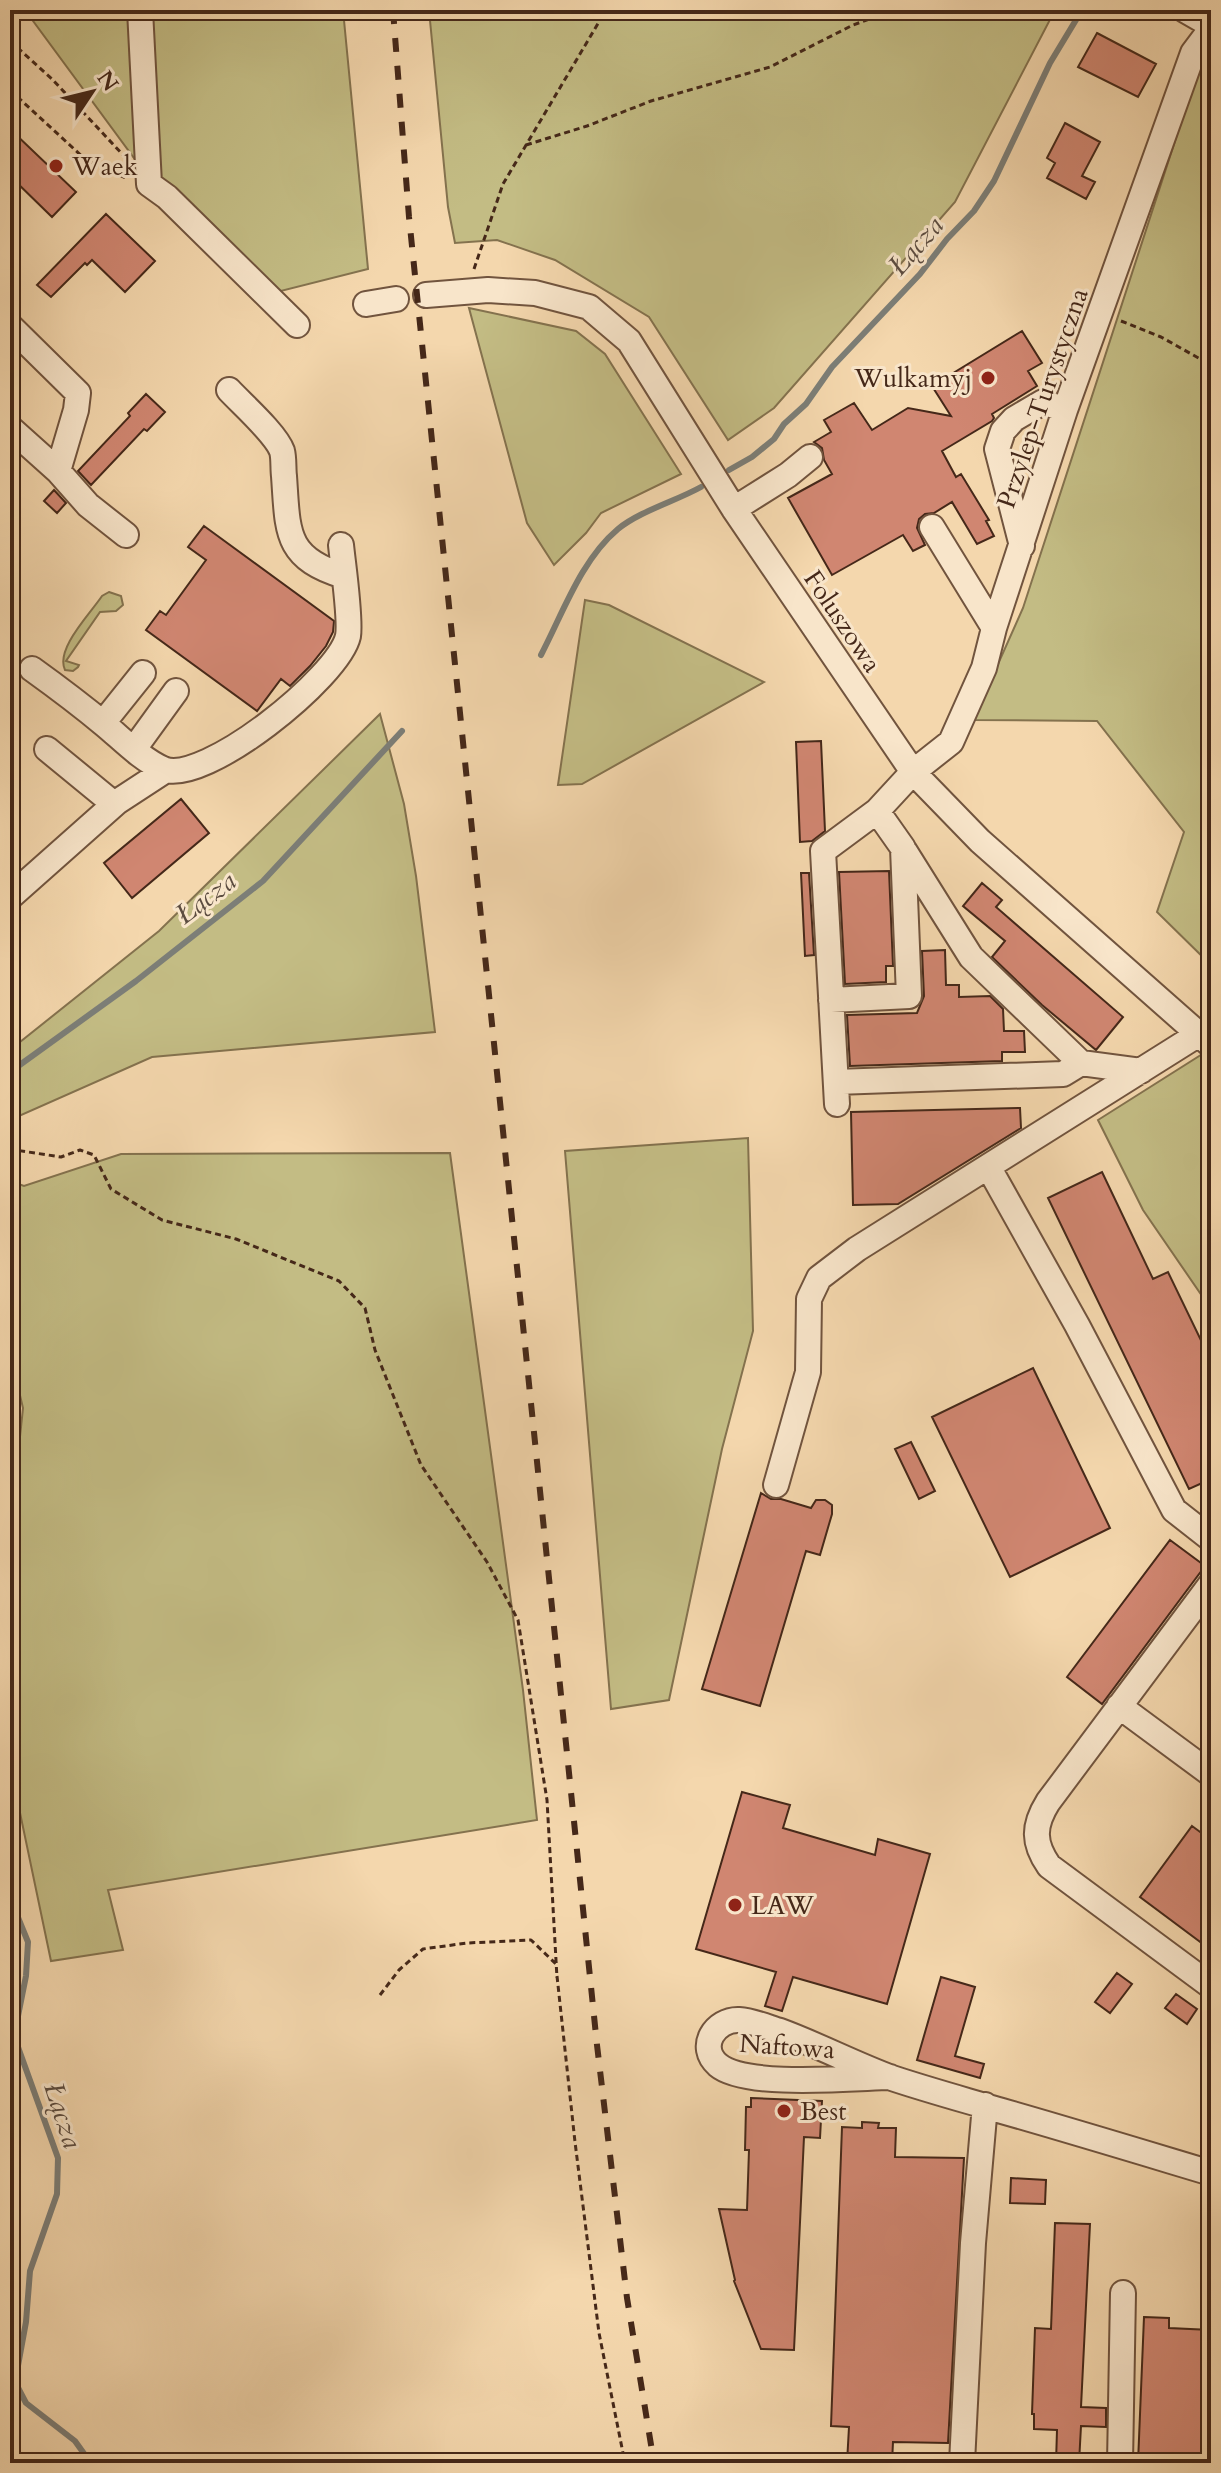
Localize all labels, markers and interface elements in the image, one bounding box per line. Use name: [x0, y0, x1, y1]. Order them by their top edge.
north arrow: [52, 52, 132, 132]
text: N: [90, 65, 125, 98]
place label: Waek: [71, 149, 138, 184]
marker: Waek: [47, 157, 65, 175]
water label: Łącza: [879, 208, 952, 284]
street label: Przylep-Turystyczna: [988, 283, 1097, 513]
place label: Wulkamyj: [853, 361, 972, 396]
marker: Wulkamyj: [979, 369, 997, 387]
street label: Foluszowa: [796, 563, 890, 679]
water label: Łącza: [167, 862, 244, 933]
place label: LAW: [751, 1888, 814, 1923]
marker: LAW: [726, 1896, 744, 1914]
street label: Naftowa: [738, 2026, 836, 2067]
water label: Łącza: [35, 2077, 92, 2153]
place label: Best: [800, 2094, 846, 2129]
marker: Best: [775, 2102, 793, 2120]

